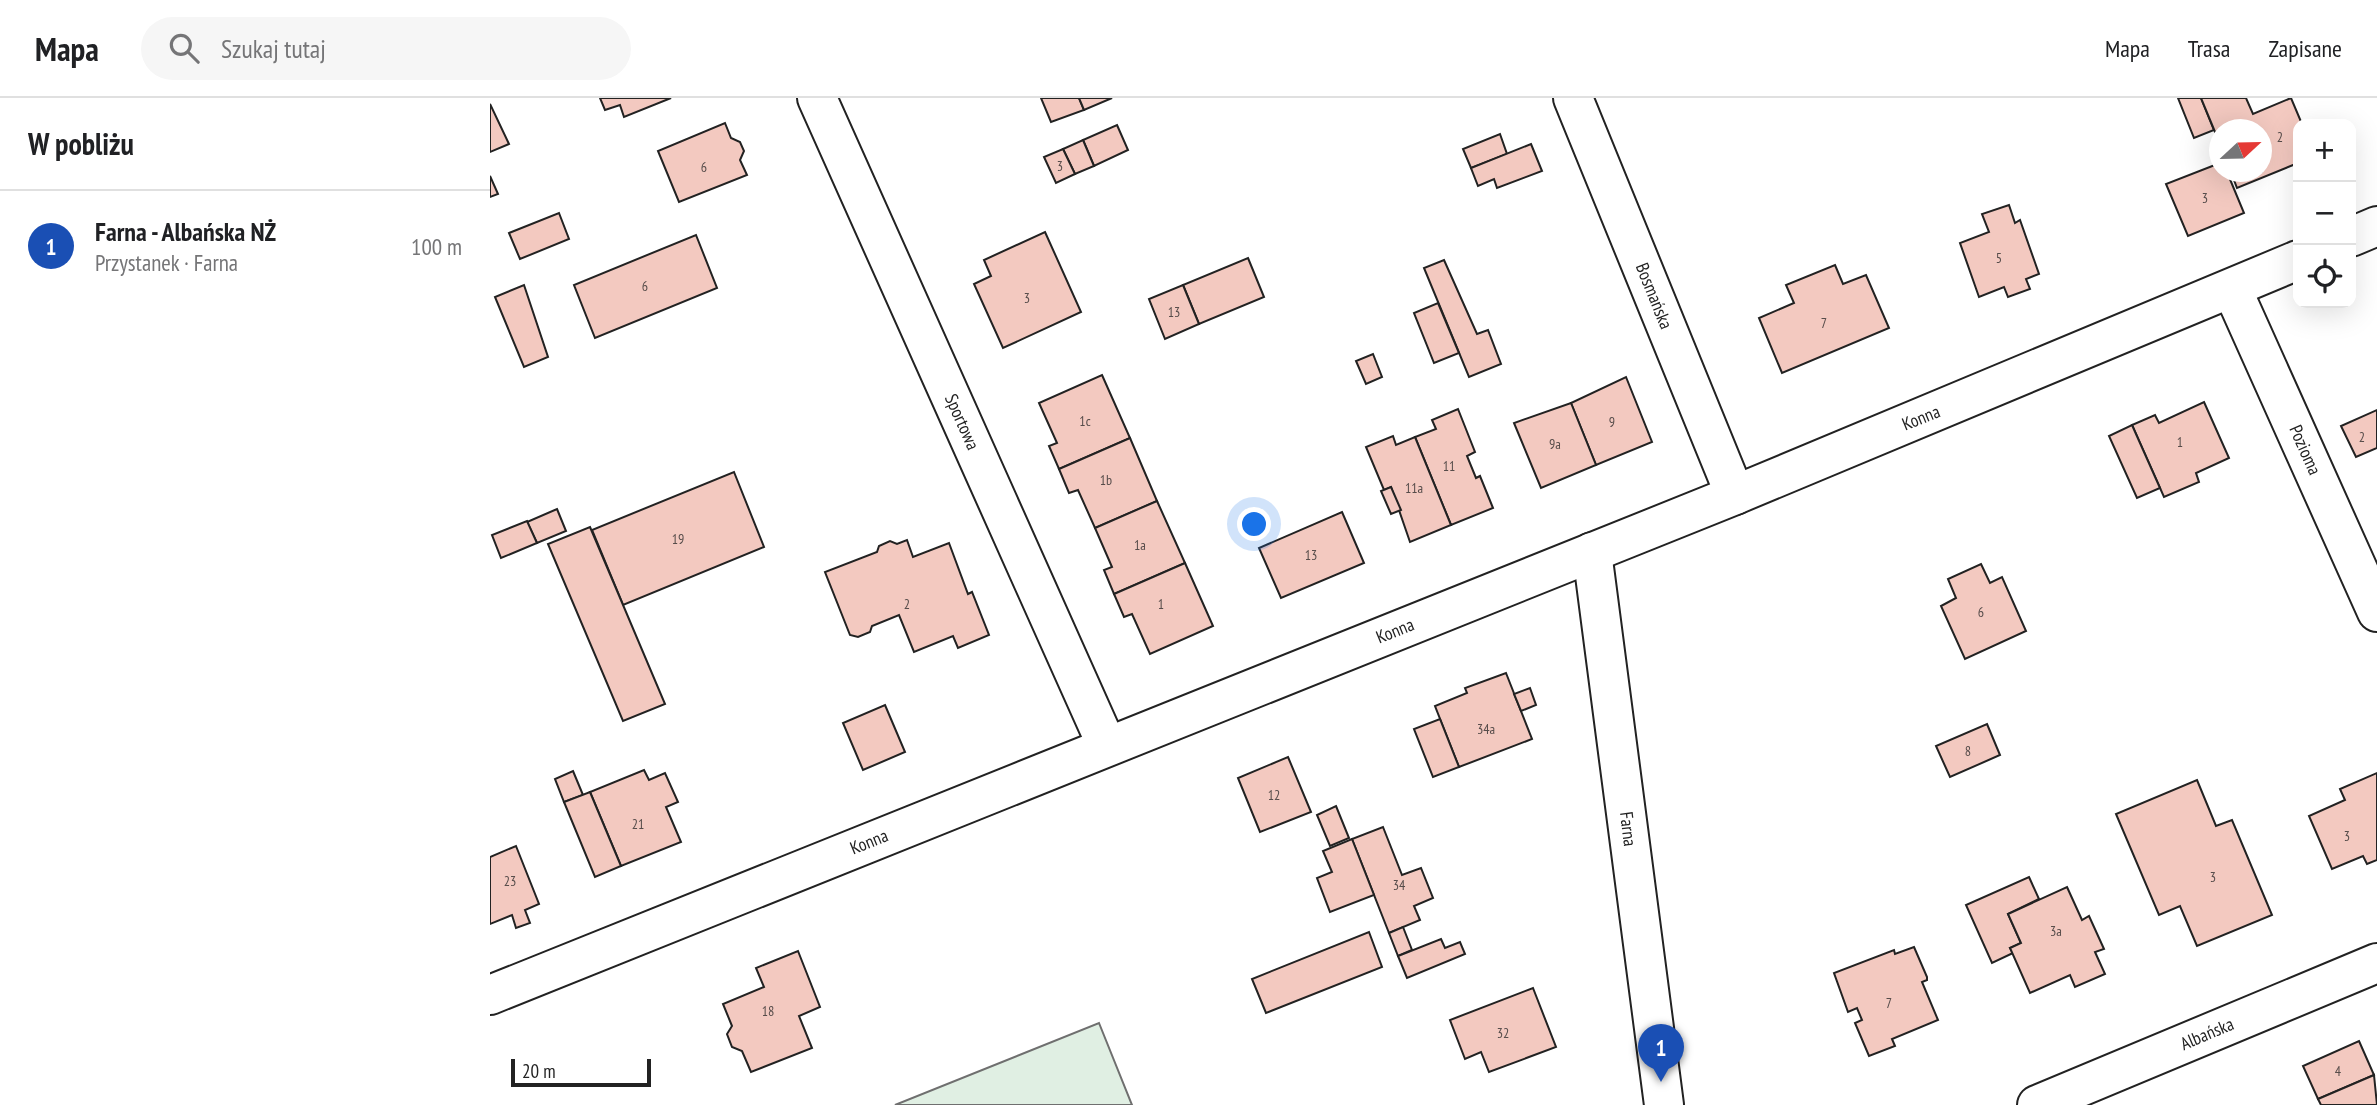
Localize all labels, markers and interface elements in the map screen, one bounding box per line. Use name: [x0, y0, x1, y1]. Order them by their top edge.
search box: [141, 17, 631, 80]
text: Mapa: [35, 27, 99, 70]
icon: search: [165, 29, 203, 67]
text: Szukaj tutaj: [221, 32, 326, 65]
text: Mapa: [2105, 33, 2150, 64]
text: Trasa: [2188, 33, 2230, 64]
text: Zapisane: [2268, 33, 2342, 64]
north arrow: [2209, 119, 2272, 182]
map controls: [2293, 119, 2356, 308]
button: +: [2293, 119, 2356, 182]
text: W pobliżu: [28, 124, 134, 163]
house number: 2: [2277, 128, 2283, 146]
house number: 3: [1057, 157, 1063, 175]
house number: 6: [701, 158, 707, 176]
button: −: [2293, 182, 2356, 245]
house number: 3: [2202, 189, 2208, 207]
text: Farna - Albańska NŻ: [95, 215, 276, 248]
text: 1: [46, 232, 57, 261]
text: 100 m: [411, 232, 462, 261]
button: locate: [2293, 245, 2356, 308]
text: Przystanek · Farna: [95, 248, 238, 277]
house number: 5: [1996, 249, 2002, 267]
street label: Bosmańska: [1631, 259, 1678, 332]
house number: 6: [642, 277, 648, 295]
house number: 3: [1024, 289, 1030, 307]
house number: 13: [1168, 303, 1180, 321]
house number: 7: [1821, 314, 1827, 332]
street label: Sportowa: [940, 390, 985, 453]
street label: Konna: [1898, 400, 1943, 435]
house number: 1c: [1079, 412, 1091, 430]
house number: 9: [1609, 413, 1615, 431]
street label: Pozioma: [2284, 421, 2327, 478]
house number: 2: [2359, 428, 2365, 446]
house number: 1: [2177, 433, 2183, 451]
house number: 9a: [1549, 435, 1561, 453]
house number: 11: [1443, 457, 1455, 475]
house number: 1b: [1100, 471, 1112, 489]
house number: 11a: [1405, 479, 1423, 497]
your location: [1237, 507, 1271, 541]
house number: 19: [672, 530, 684, 548]
house number: 1a: [1134, 536, 1146, 554]
house number: 13: [1305, 546, 1317, 564]
house number: 2: [904, 595, 910, 613]
house number: 1: [1158, 595, 1164, 613]
house number: 6: [1978, 603, 1984, 621]
street label: Konna: [1372, 613, 1417, 648]
house number: 34a: [1477, 720, 1495, 738]
house number: 8: [1965, 742, 1971, 760]
house number: 12: [1268, 786, 1280, 804]
street label: Farna: [1615, 810, 1642, 848]
house number: 21: [632, 815, 644, 833]
street label: Konna: [846, 824, 891, 859]
house number: 3: [2344, 827, 2350, 845]
house number: 3: [2210, 868, 2216, 886]
house number: 23: [504, 872, 516, 890]
house number: 34: [1393, 876, 1406, 894]
house number: 3a: [2050, 922, 2062, 940]
house number: 7: [1886, 994, 1892, 1012]
house number: 18: [762, 1002, 774, 1020]
street label: Albańska: [2177, 1012, 2237, 1055]
house number: 32: [1497, 1024, 1509, 1042]
pin: 1: [1638, 1024, 1684, 1082]
scale bar: [511, 1056, 651, 1088]
text: 20 m: [522, 1059, 556, 1083]
house number: 4: [2335, 1062, 2342, 1080]

